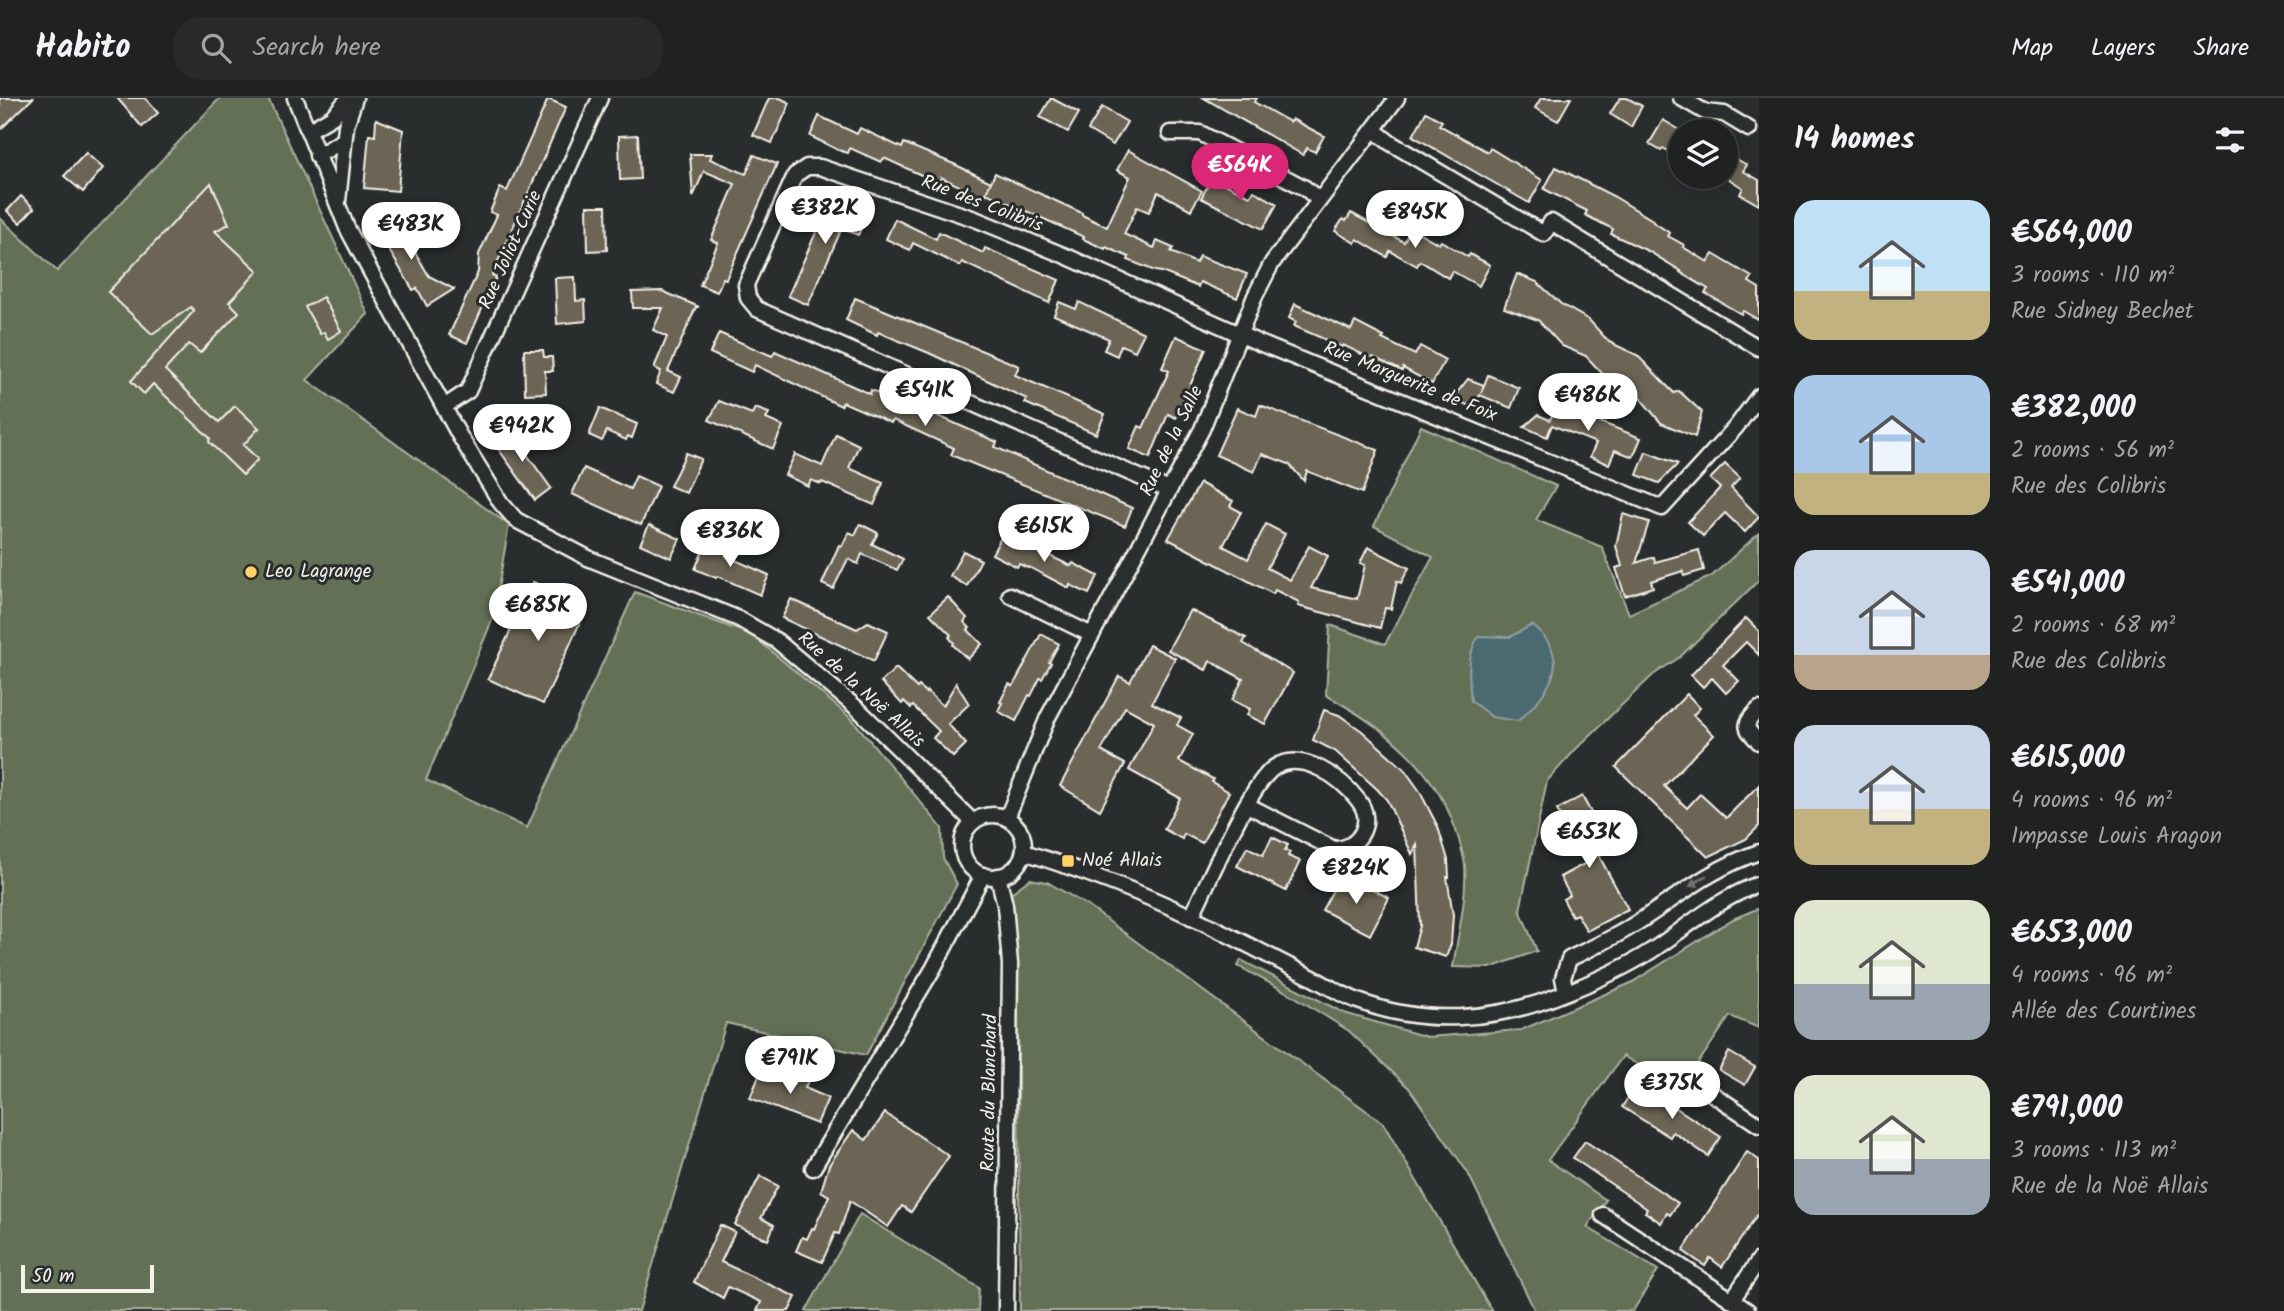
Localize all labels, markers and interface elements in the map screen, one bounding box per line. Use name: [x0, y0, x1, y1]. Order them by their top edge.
search box: [173, 17, 663, 80]
text: Habito: [35, 22, 131, 75]
text: Search here: [253, 27, 381, 69]
icon: search: [197, 29, 235, 67]
text: Map: [2011, 29, 2053, 68]
text: Layers: [2091, 29, 2155, 68]
text: Share: [2193, 29, 2249, 68]
text: 14 homes: [1794, 116, 1915, 164]
map controls: [1668, 119, 1738, 189]
button: layers: [1668, 119, 1738, 189]
icon: filters: [2211, 121, 2249, 159]
pin: €564K: [1191, 144, 1289, 203]
text: €564K: [1207, 148, 1273, 184]
street label: Rue des Colibris: [917, 167, 1047, 241]
street label: Rue Joliot-Curie: [471, 185, 551, 314]
pin: €382K: [776, 186, 874, 246]
pin: €845K: [1366, 190, 1464, 250]
text: €382K: [791, 191, 859, 227]
text: €845K: [1382, 195, 1448, 231]
pin: €483K: [362, 202, 460, 262]
text: €483K: [377, 207, 445, 243]
text: €564,000: [2011, 210, 2132, 258]
icon: home: [1850, 228, 1934, 312]
text: 3 rooms · 110 m²: [2011, 258, 2174, 294]
text: Rue Sidney Bechet: [2011, 294, 2194, 330]
street label: Rue Marguerite de Foix: [1319, 334, 1502, 431]
pin: €541K: [876, 368, 974, 428]
text: €541K: [895, 373, 955, 409]
pin: €486K: [1539, 374, 1637, 433]
text: €486K: [1555, 378, 1622, 414]
street label: Rue de la Salle: [1132, 380, 1212, 502]
text: €382,000: [2011, 385, 2136, 433]
icon: home: [1850, 403, 1934, 487]
pin: €942K: [473, 404, 571, 464]
text: €942K: [489, 409, 555, 445]
text: 2 rooms · 56 m²: [2011, 433, 2174, 469]
text: Rue des Colibris: [2011, 469, 2166, 505]
pin: €615K: [995, 504, 1093, 564]
text: €615K: [1014, 509, 1074, 545]
pin: €836K: [681, 510, 779, 569]
text: €836K: [696, 514, 764, 550]
place label: Leo Lagrange: [265, 557, 372, 587]
text: €541,000: [2011, 560, 2125, 608]
marker: Leo Lagrange: [243, 564, 259, 580]
icon: home: [1850, 578, 1934, 662]
pin: €685K: [489, 584, 587, 643]
text: €685K: [505, 588, 571, 624]
text: 2 rooms · 68 m²: [2011, 608, 2175, 644]
street label: Rue de la Noë Allais: [790, 624, 932, 756]
text: Rue des Colibris: [2011, 644, 2166, 680]
text: €615,000: [2011, 735, 2125, 783]
icon: home: [1850, 753, 1934, 837]
text: 4 rooms · 96 m²: [2011, 783, 2172, 819]
pin: €653K: [1540, 810, 1638, 870]
text: €653K: [1556, 815, 1622, 851]
text: Impasse Louis Aragon: [2011, 819, 2222, 855]
place label: Noé Allais: [1082, 846, 1162, 876]
pin: €824K: [1307, 846, 1405, 906]
text: €824K: [1322, 851, 1390, 887]
marker: Noé Allais: [1060, 853, 1076, 869]
one-way arrow: [1688, 874, 1707, 887]
text: €653,000: [2011, 910, 2132, 958]
icon: home: [1850, 928, 1934, 1012]
text: 4 rooms · 96 m²: [2011, 958, 2172, 994]
text: Allée des Courtines: [2011, 994, 2196, 1030]
street label: Route du Blanchard: [974, 1013, 1006, 1172]
pin: €791K: [741, 1037, 839, 1096]
text: €791K: [761, 1041, 819, 1077]
pin: €375K: [1623, 1062, 1721, 1121]
text: €375K: [1640, 1066, 1704, 1102]
text: €791,000: [2011, 1085, 2122, 1133]
icon: home: [1850, 1103, 1934, 1187]
text: 3 rooms · 113 m²: [2011, 1133, 2176, 1169]
text: Rue de la Noë Allais: [2011, 1169, 2208, 1205]
scale bar: [21, 1262, 154, 1294]
text: 50 m: [32, 1262, 74, 1292]

